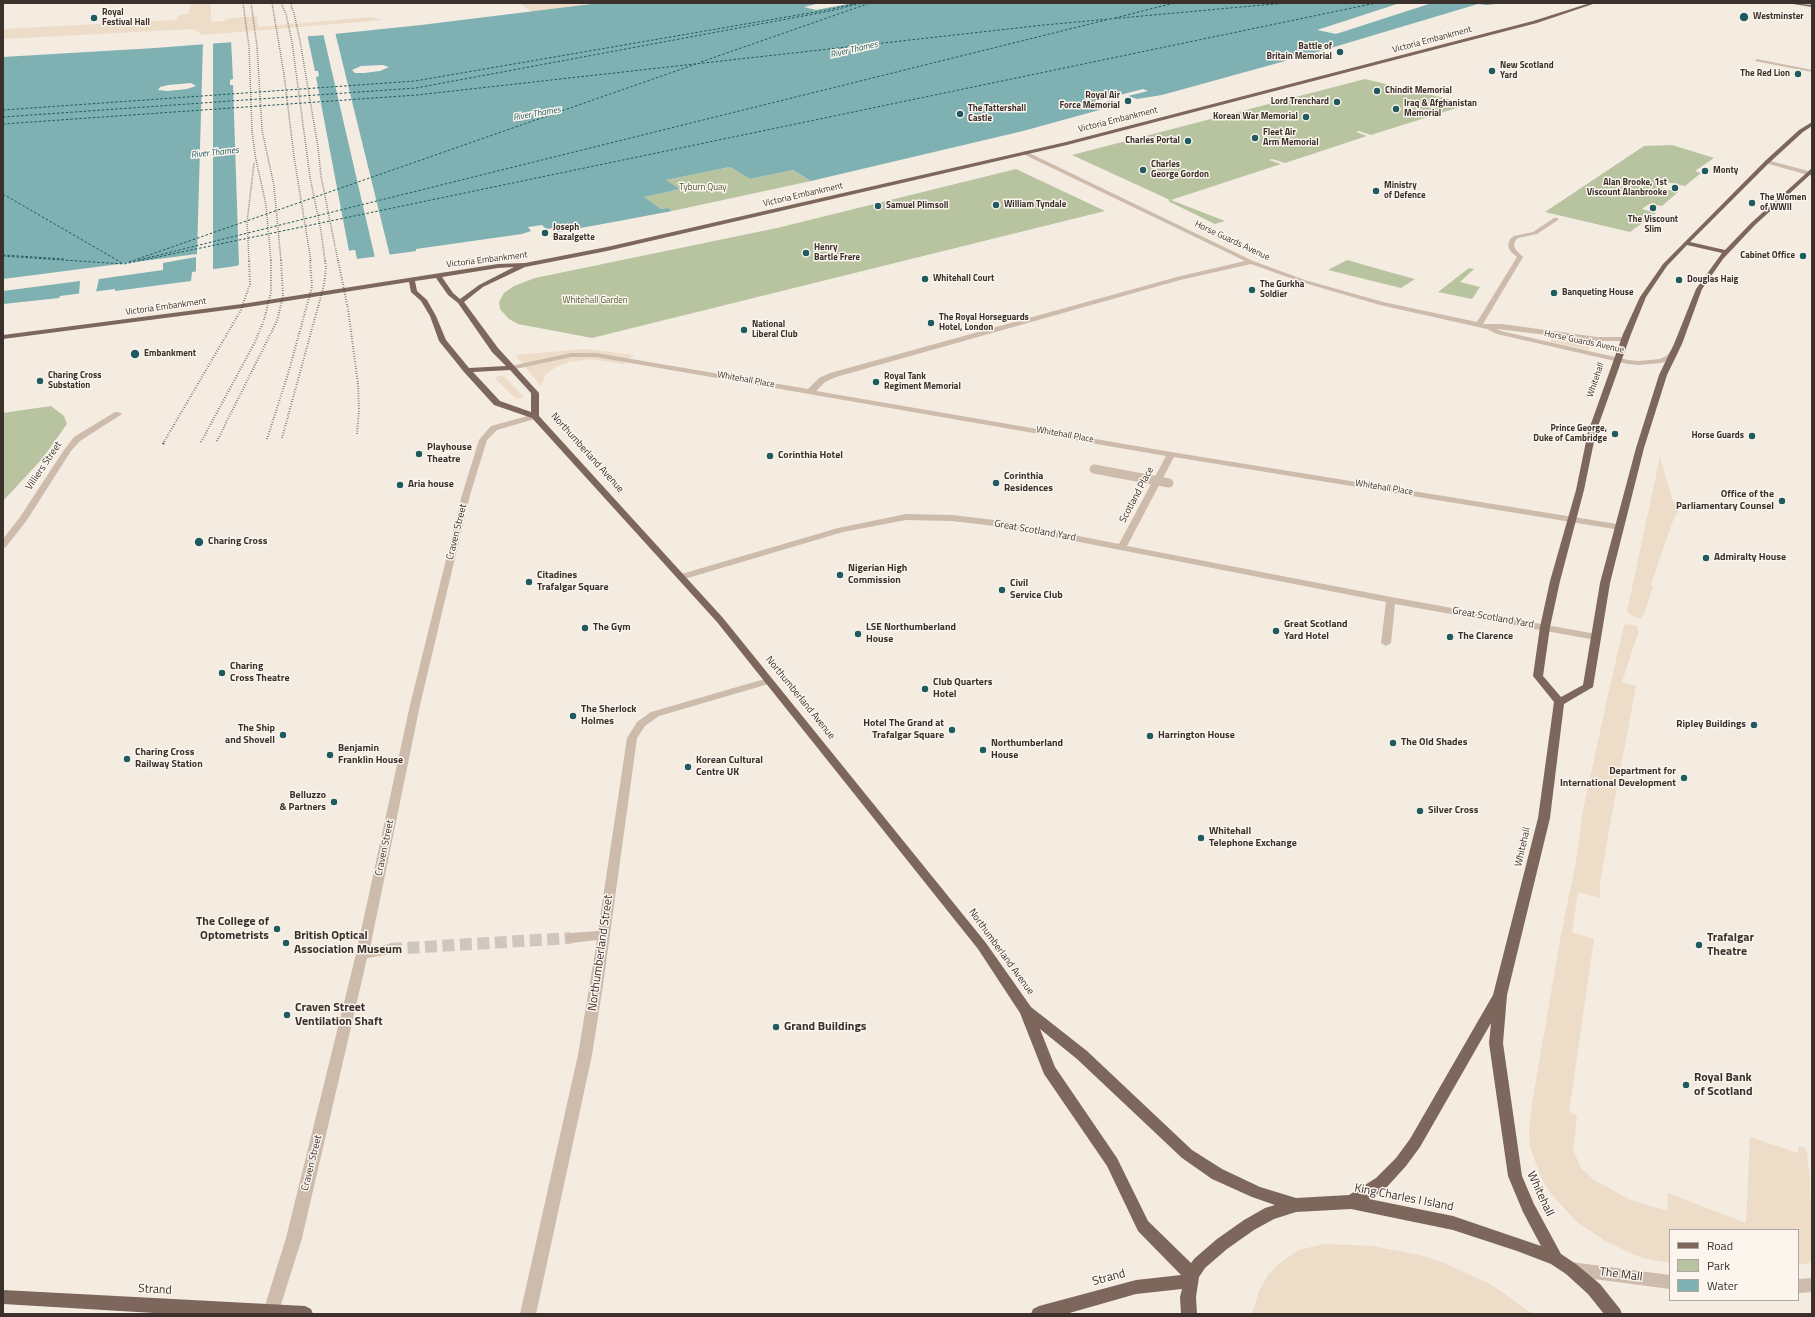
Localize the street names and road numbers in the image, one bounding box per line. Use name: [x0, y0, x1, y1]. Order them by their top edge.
street label: Victoria Embankment: [1391, 24, 1473, 56]
street label: Victoria Embankment: [1077, 105, 1159, 135]
street label: Victoria Embankment: [762, 181, 844, 209]
street label: Horse Guards Avenue: [1193, 219, 1271, 263]
street label: Victoria Embankment: [446, 250, 528, 270]
street label: Victoria Embankment: [125, 296, 207, 318]
street label: Horse Guards Avenue: [1543, 328, 1625, 356]
street label: Whitehall: [1585, 361, 1607, 399]
street label: Whitehall Place: [716, 370, 776, 390]
street label: Northumberland Avenue: [548, 411, 626, 495]
street label: Whitehall Place: [1035, 425, 1095, 445]
street label: Villiers Street: [23, 439, 65, 493]
street label: Scotland Place: [1117, 465, 1157, 525]
street label: Whitehall Place: [1354, 478, 1414, 498]
street label: Craven Street: [444, 503, 470, 561]
street label: Great Scotland Yard: [993, 518, 1077, 544]
street label: Great Scotland Yard: [1451, 605, 1535, 631]
street label: Northumberland Avenue: [763, 654, 837, 742]
street label: Craven Street: [373, 819, 397, 877]
street label: Whitehall: [1513, 826, 1533, 868]
street label: Northumberland Street: [586, 894, 616, 1012]
street label: Northumberland Avenue: [966, 907, 1036, 997]
street label: Craven Street: [299, 1134, 325, 1192]
street label: Whitehall: [1523, 1169, 1557, 1219]
street label: King Charles I Island: [1353, 1181, 1455, 1215]
street label: The Mall: [1599, 1265, 1643, 1285]
street label: Strand: [1091, 1267, 1127, 1289]
street label: Strand: [138, 1282, 172, 1298]

